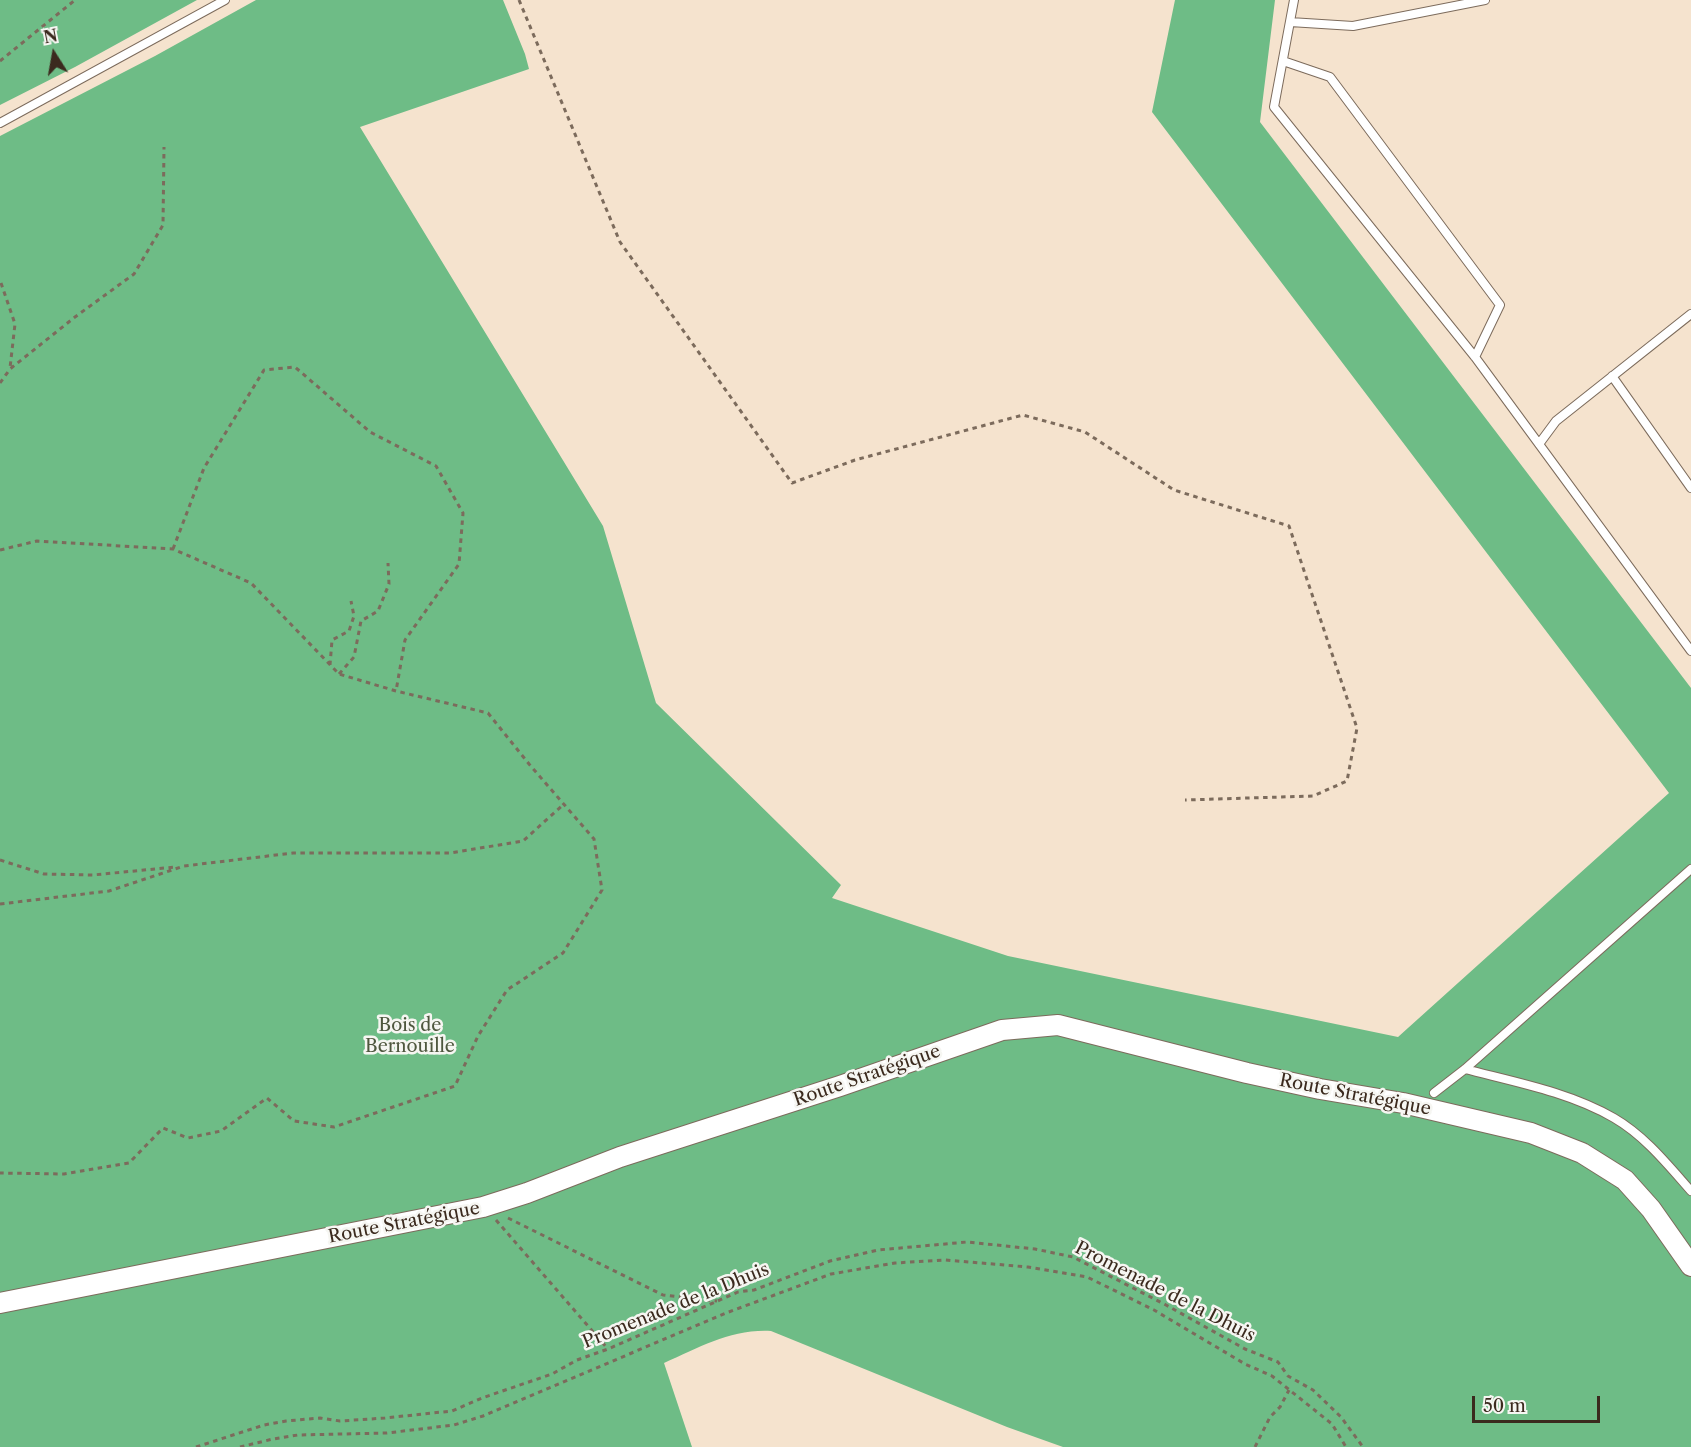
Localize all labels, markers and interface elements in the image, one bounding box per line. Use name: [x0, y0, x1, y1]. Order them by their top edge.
north arrow: [24, 24, 84, 84]
text: N: [42, 25, 59, 47]
park label: Bois de Bernouille: [365, 1015, 455, 1058]
street label: Route Stratégique: [791, 1041, 943, 1111]
street label: Route Stratégique: [1277, 1070, 1433, 1120]
street label: Route Stratégique: [326, 1198, 482, 1248]
street label: Promenade de la Dhuis: [1071, 1237, 1259, 1347]
street label: Promenade de la Dhuis: [580, 1259, 772, 1353]
scale bar: [1475, 1384, 1602, 1422]
text: 50 m: [1483, 1395, 1526, 1417]

